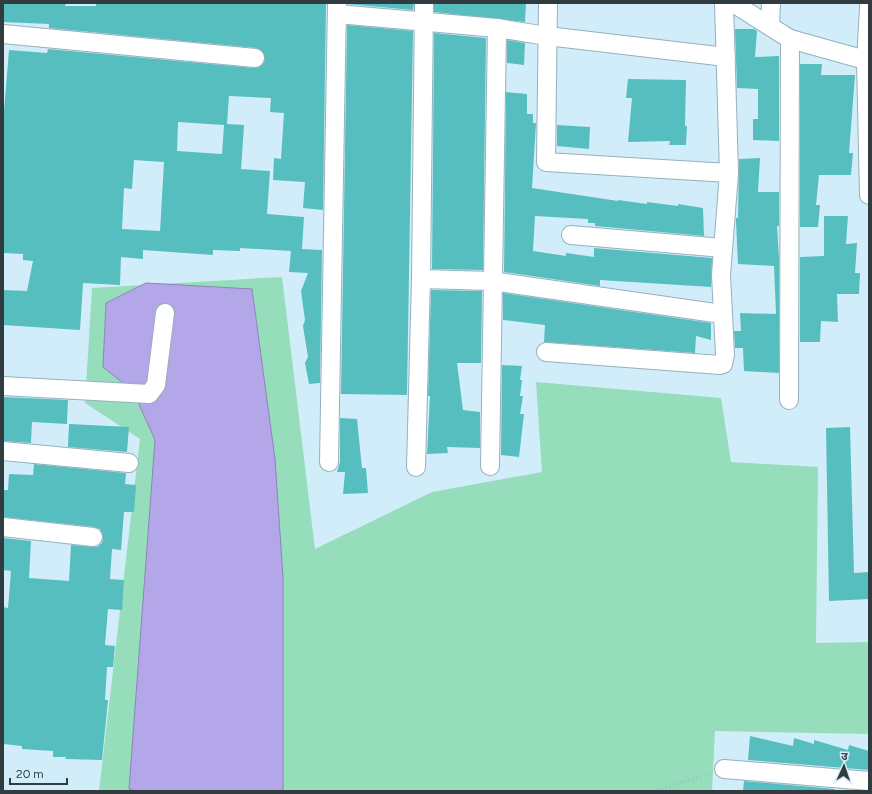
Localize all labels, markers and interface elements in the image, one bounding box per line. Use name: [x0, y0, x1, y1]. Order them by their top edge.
north arrow: [824, 746, 864, 786]
text: उ: [841, 750, 849, 763]
scale bar: [10, 760, 67, 786]
text: 20 m: [16, 767, 44, 781]

